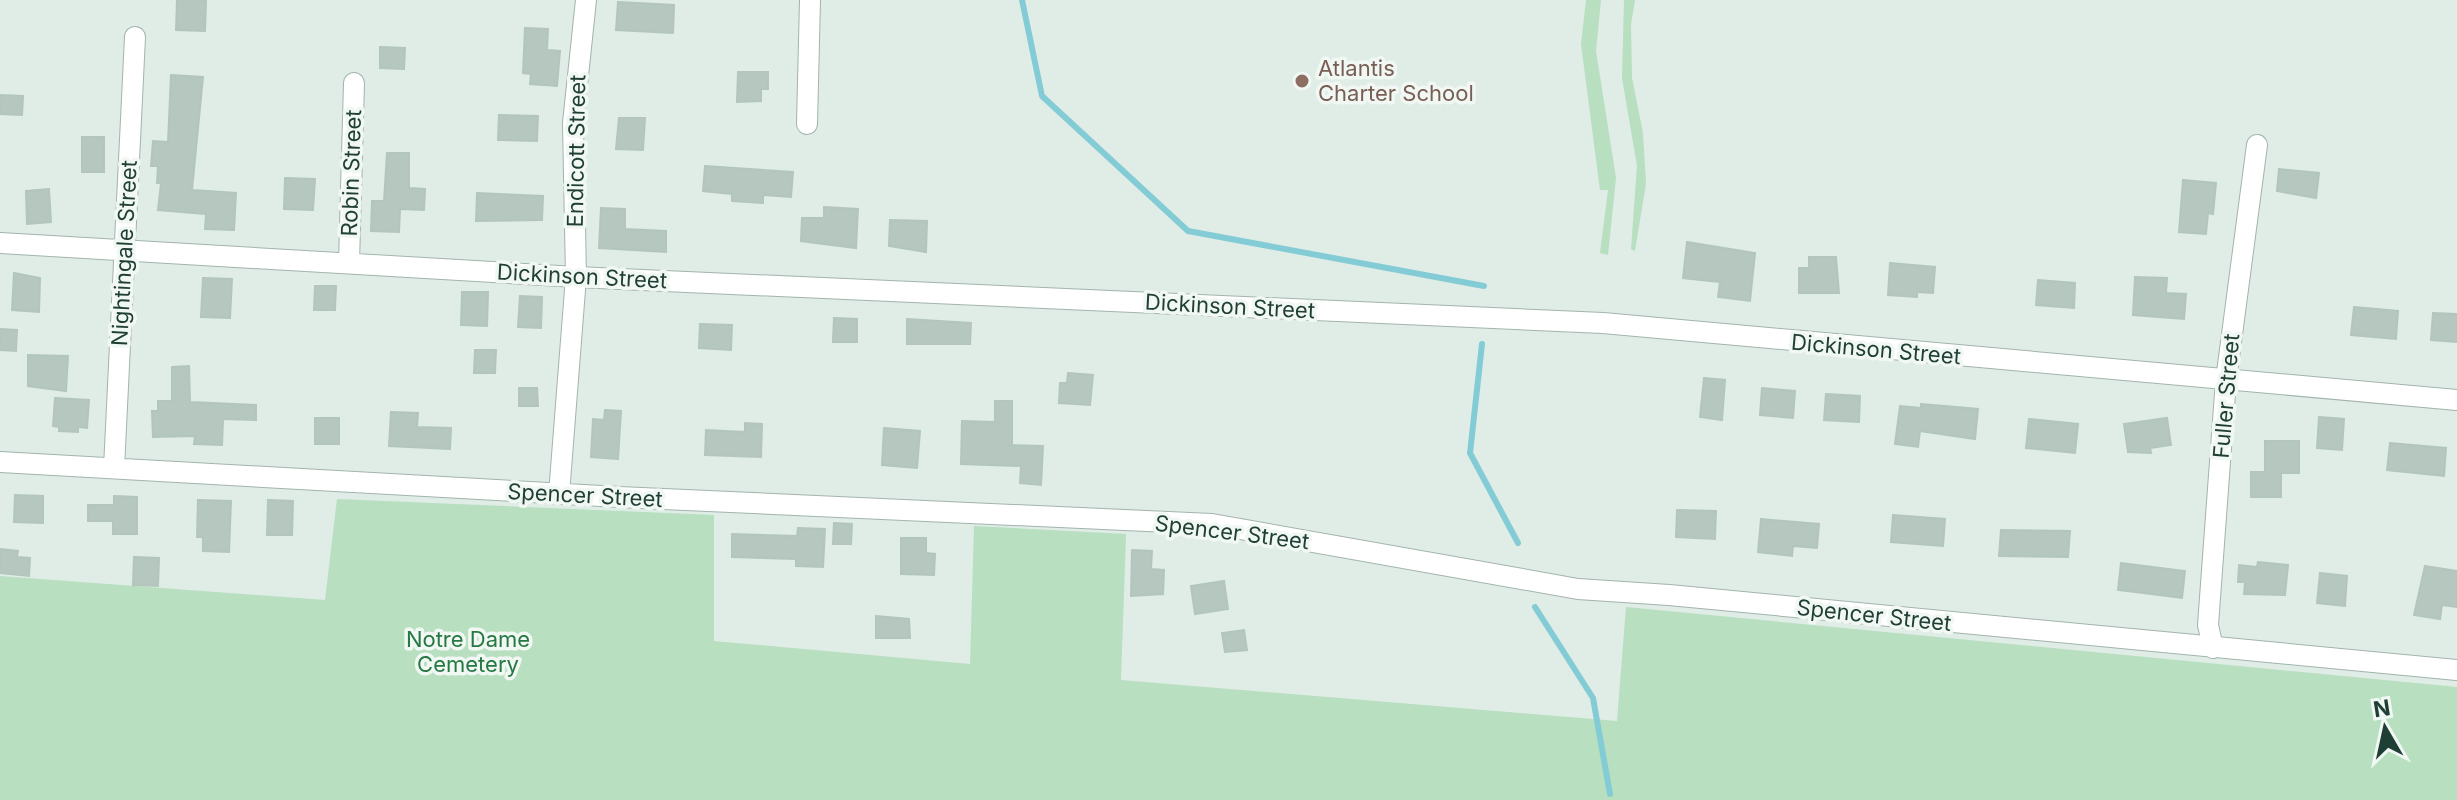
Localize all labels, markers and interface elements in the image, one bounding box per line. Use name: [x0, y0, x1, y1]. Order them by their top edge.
place label: Atlantis Charter School: [1318, 55, 1474, 106]
marker: Atlantis Charter School: [1293, 72, 1311, 90]
street label: Endicott Street: [562, 74, 590, 228]
street label: Robin Street: [336, 109, 366, 237]
street label: Nightingale Street: [106, 159, 142, 347]
street label: Dickinson Street: [496, 259, 668, 293]
street label: Dickinson Street: [1144, 289, 1316, 323]
street label: Dickinson Street: [1790, 329, 1962, 369]
street label: Fuller Street: [2208, 332, 2244, 460]
street label: Spencer Street: [507, 478, 663, 512]
street label: Spencer Street: [1153, 510, 1311, 554]
street label: Spencer Street: [1795, 594, 1953, 636]
park label: Notre Dame Cemetery: [406, 626, 530, 677]
north arrow: [2345, 688, 2425, 768]
text: N: [2372, 694, 2392, 722]

